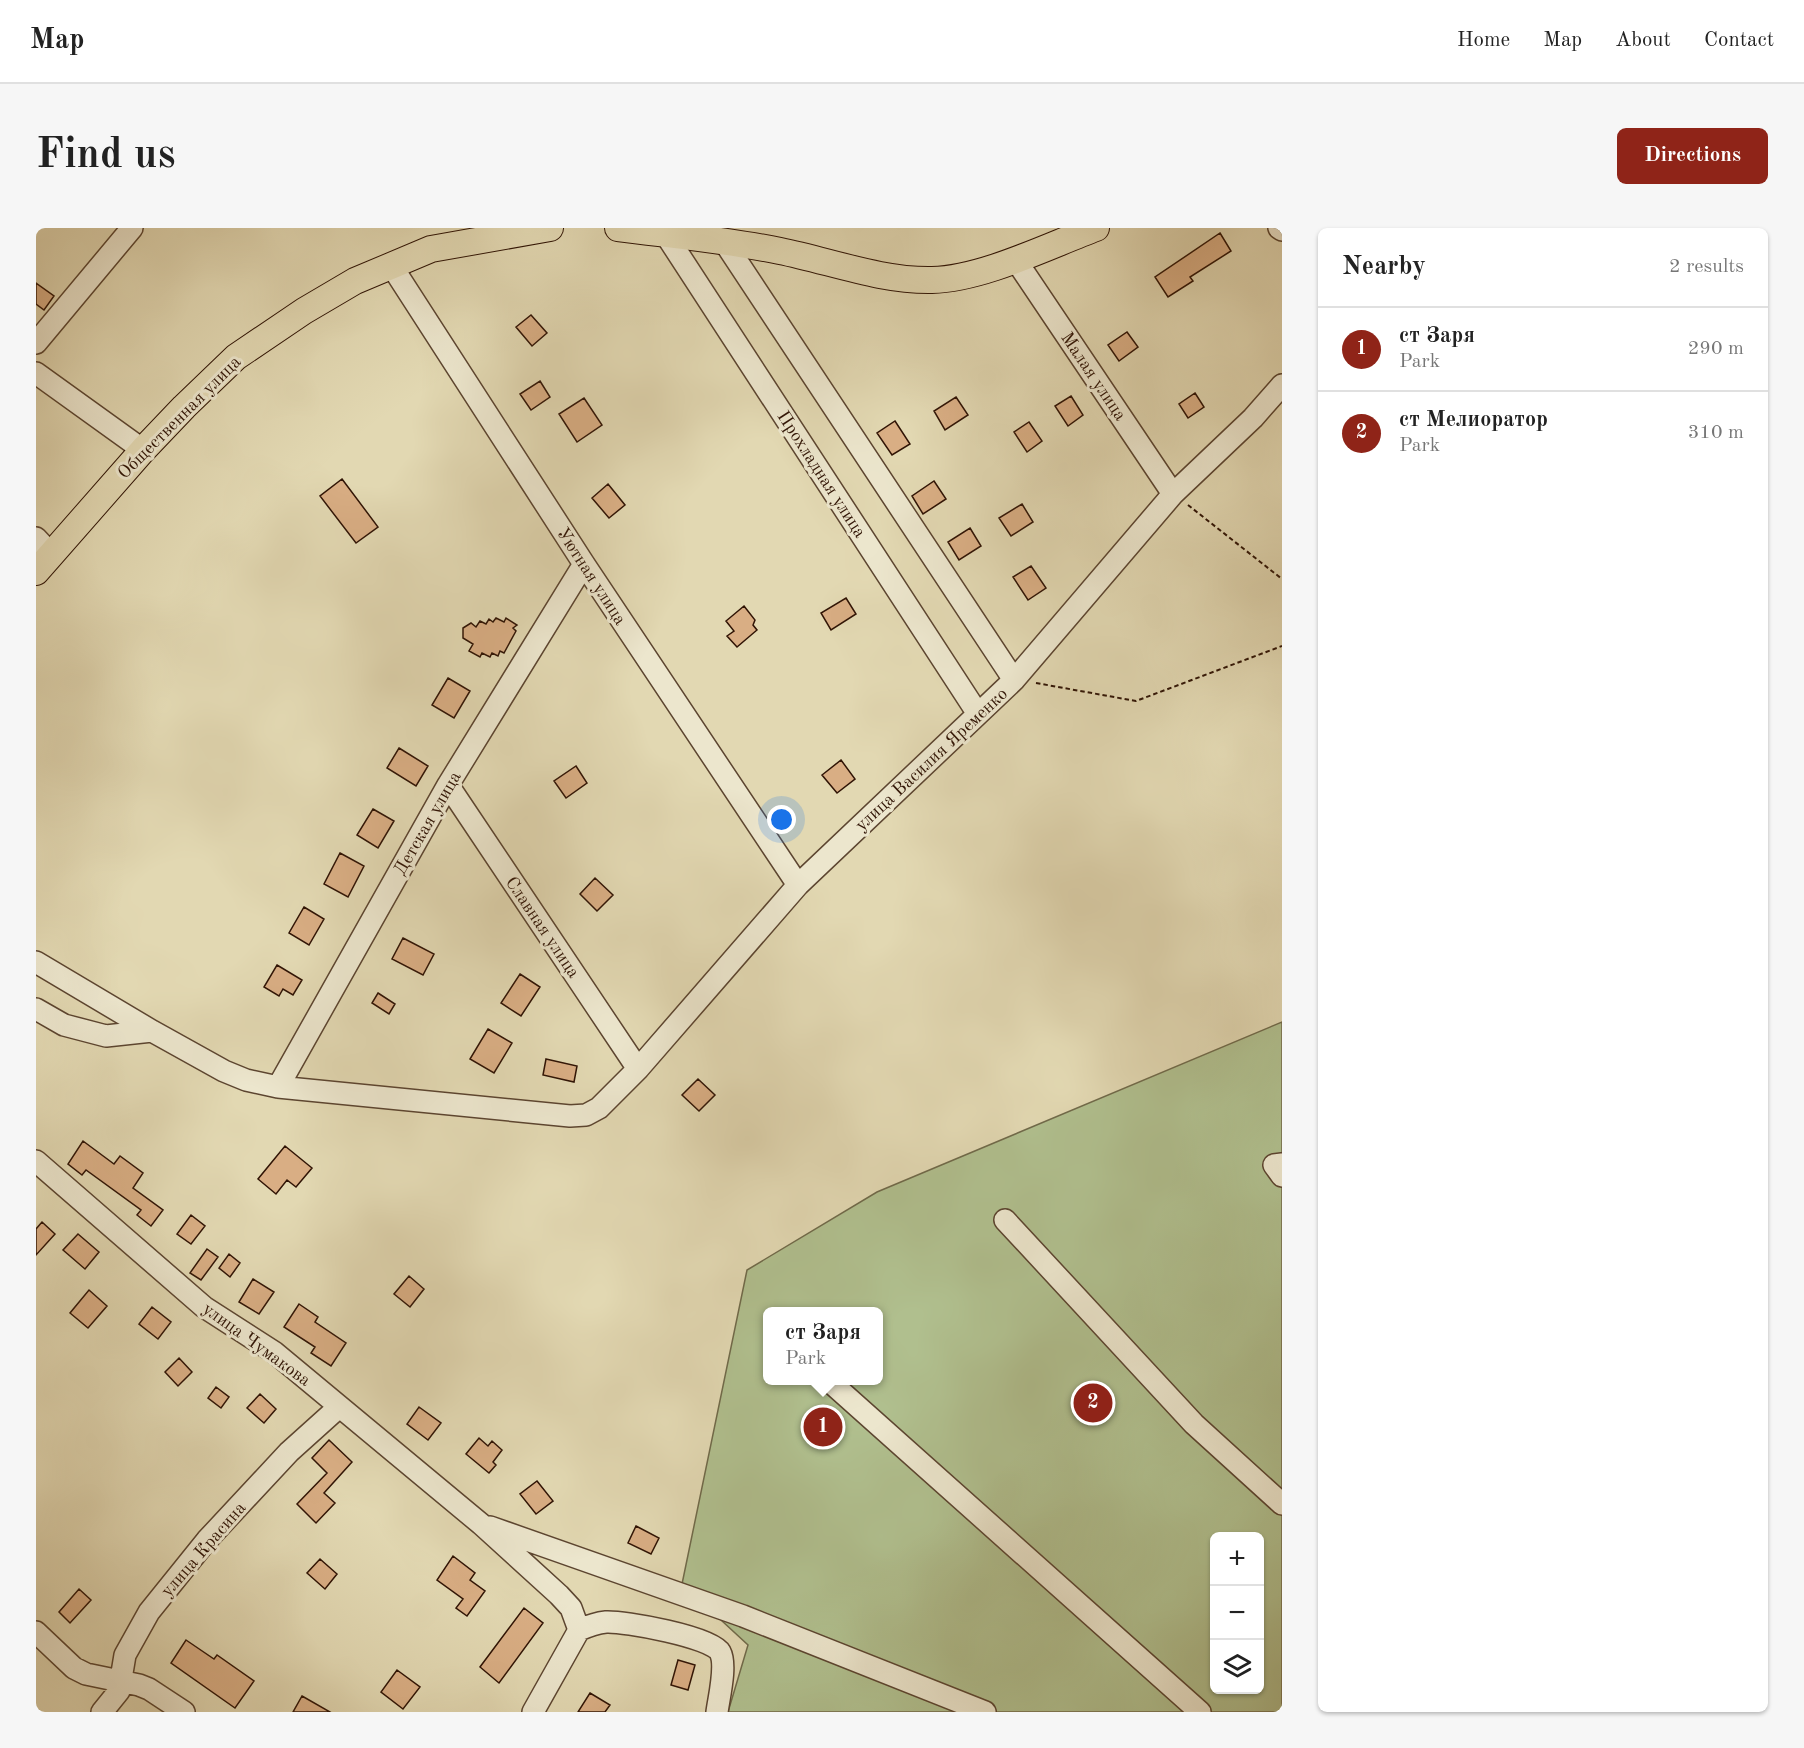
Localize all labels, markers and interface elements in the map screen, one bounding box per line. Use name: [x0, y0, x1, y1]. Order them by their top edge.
text: Map: [30, 27, 84, 55]
text: Home: [1457, 30, 1510, 51]
text: Map: [1543, 30, 1582, 51]
text: About: [1615, 30, 1671, 51]
text: Contact: [1704, 30, 1774, 51]
button: Directions: [1617, 128, 1768, 184]
text: Find us: [36, 135, 175, 177]
text: Nearby: [1342, 254, 1426, 280]
text: 2 results: [1669, 257, 1744, 277]
text: ст Заря: [1399, 325, 1475, 347]
street label: Малая улица: [1057, 329, 1129, 424]
text: 1: [1356, 339, 1367, 359]
text: 290 m: [1688, 339, 1744, 359]
text: Park: [1399, 352, 1440, 372]
street label: Общественная улица: [115, 353, 245, 483]
street label: Прохладная улица: [773, 408, 869, 541]
text: ст Мелиоратор: [1399, 409, 1548, 431]
text: 2: [1356, 423, 1367, 443]
text: 310 m: [1688, 423, 1744, 443]
text: Park: [1399, 436, 1440, 456]
street label: Уютная улица: [553, 525, 629, 628]
street label: улица Василия Яременко: [852, 685, 1011, 835]
street label: Детская улица: [391, 769, 465, 878]
your location: [767, 805, 796, 834]
street label: Славная улица: [502, 874, 583, 982]
street label: улица Чумакова: [199, 1300, 314, 1390]
popup: [763, 1307, 883, 1385]
text: ст Заря: [785, 1322, 861, 1344]
text: Park: [785, 1349, 826, 1369]
pin: 2: [1074, 1380, 1112, 1426]
pin: 1: [804, 1404, 842, 1450]
street label: улица Красина: [158, 1499, 250, 1600]
map controls: [1210, 1532, 1264, 1694]
button: +: [1210, 1532, 1264, 1586]
button: −: [1210, 1586, 1264, 1640]
button: layers: [1210, 1640, 1264, 1694]

